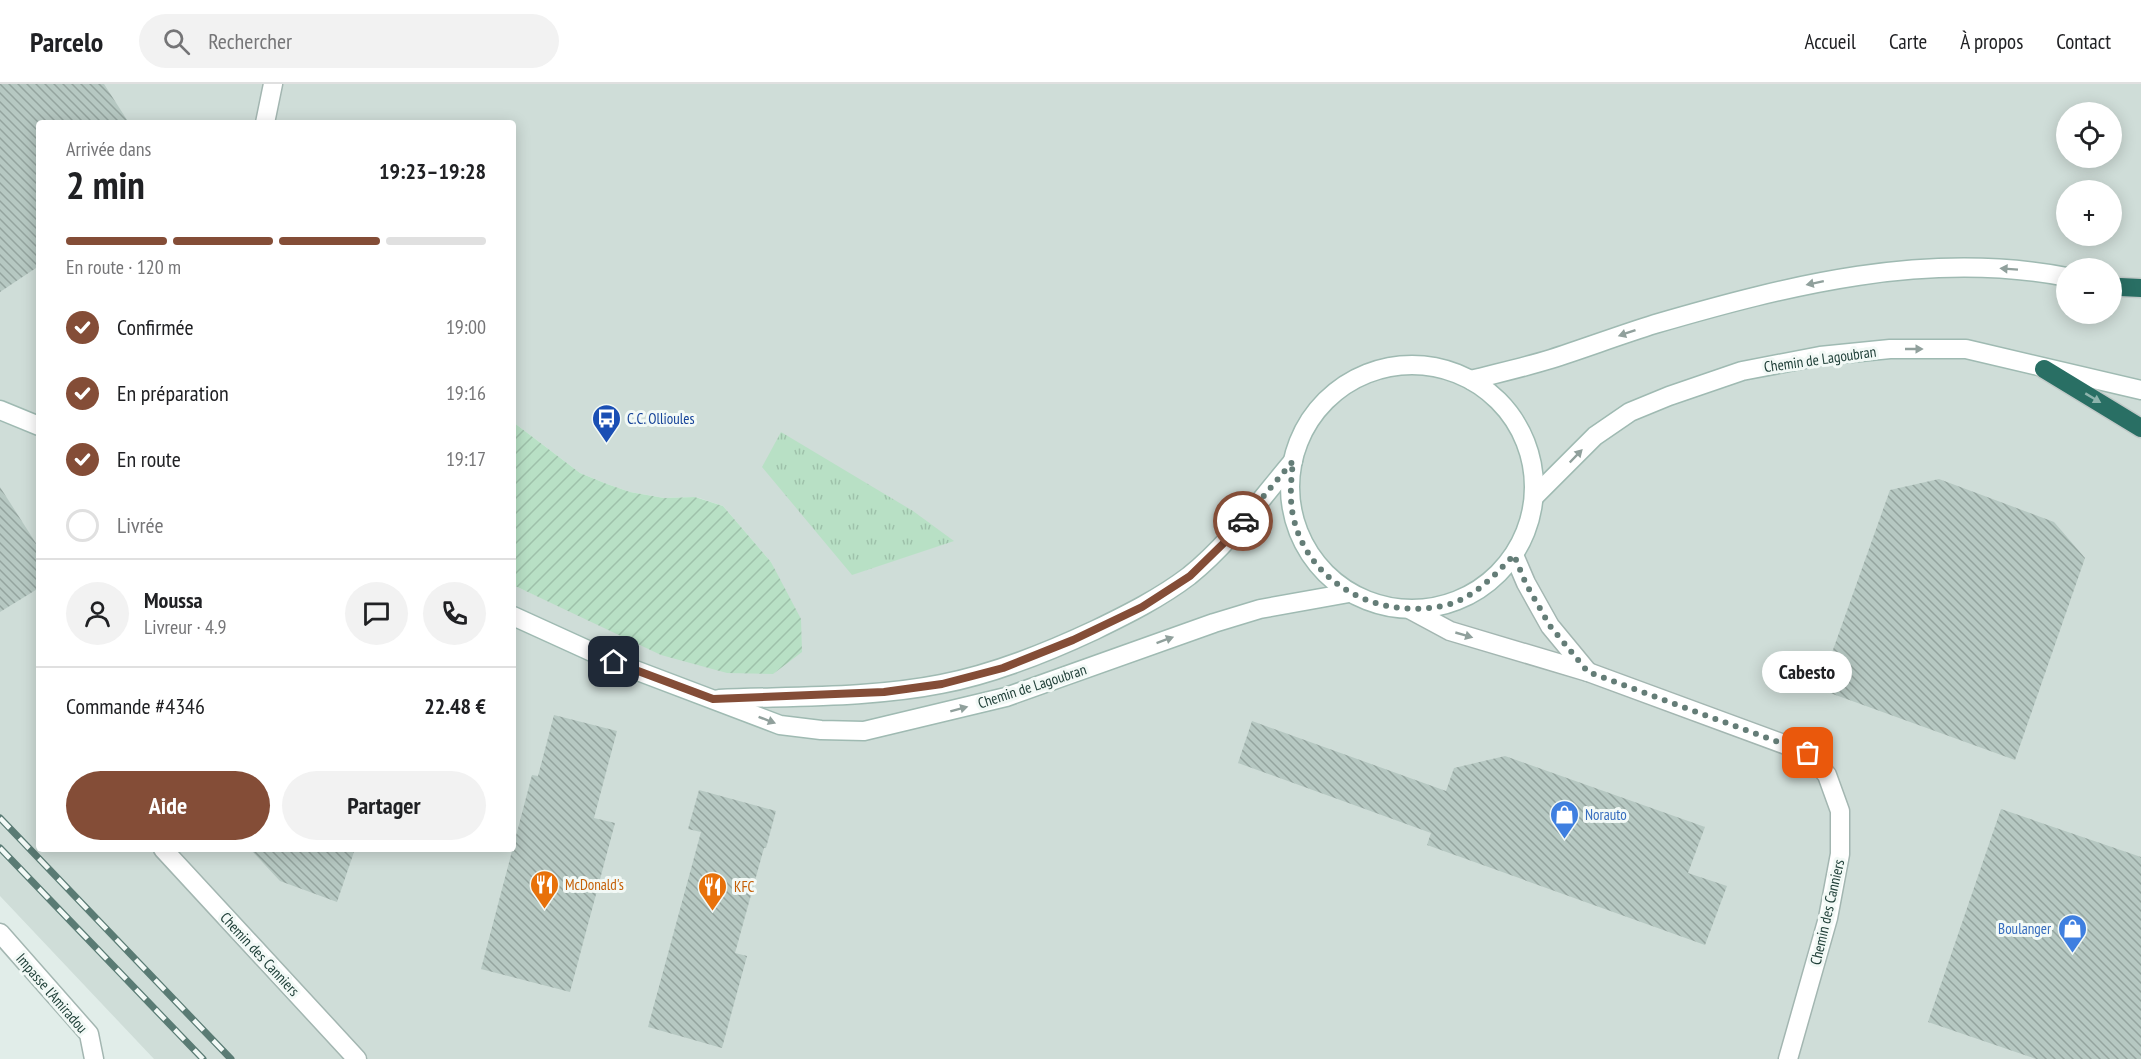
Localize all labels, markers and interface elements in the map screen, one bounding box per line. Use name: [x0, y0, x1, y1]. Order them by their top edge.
search box: [139, 14, 559, 68]
text: Parcelo: [30, 23, 103, 60]
icon: search: [160, 25, 193, 58]
text: Rechercher: [208, 27, 292, 55]
text: Accueil: [1804, 28, 1856, 55]
text: Carte: [1889, 28, 1927, 55]
text: À propos: [1960, 28, 2023, 55]
text: Contact: [2056, 28, 2111, 55]
map controls: [2056, 102, 2122, 324]
button: locate: [2056, 102, 2122, 168]
text: Arrivée dans: [66, 136, 151, 162]
text: 19:23–19:28: [379, 157, 486, 185]
text: 2 min: [66, 159, 145, 210]
button: +: [2056, 180, 2122, 246]
text: En route · 120 m: [66, 254, 181, 280]
button: −: [2056, 258, 2122, 324]
one-way arrow: [2000, 264, 2019, 274]
one-way arrow: [1806, 278, 1825, 288]
icon: check: [66, 311, 99, 344]
text: Confirmée: [117, 313, 194, 341]
text: 19:00: [446, 314, 486, 340]
one-way arrow: [1618, 329, 1636, 339]
street label: Chemin de Lagoubran: [1763, 342, 1877, 376]
one-way arrow: [1904, 344, 1923, 354]
icon: check: [66, 377, 99, 410]
text: En préparation: [117, 379, 229, 407]
text: 19:16: [446, 380, 486, 406]
one-way arrow: [2085, 393, 2101, 404]
bus stop icon: C.C. Ollioules: [590, 402, 622, 444]
place label: C.C. Ollioules: [627, 409, 695, 428]
icon: check: [66, 443, 99, 476]
text: En route: [117, 445, 181, 473]
text: 19:17: [446, 446, 486, 472]
one-way arrow: [1568, 449, 1582, 463]
courier: [1213, 491, 1273, 551]
icon: car: [1227, 505, 1260, 538]
text: Livrée: [117, 511, 163, 539]
button: person: [66, 582, 129, 645]
button: chat: [345, 582, 408, 645]
button: phone: [423, 582, 486, 645]
text: Moussa: [144, 586, 203, 614]
text: Livreur · 4.9: [144, 614, 227, 640]
one-way arrow: [1455, 630, 1473, 640]
one-way arrow: [1156, 635, 1174, 645]
pin: [588, 636, 639, 687]
icon: home: [597, 645, 630, 678]
callout: Cabesto: [1763, 651, 1853, 693]
text: Cabesto: [1779, 659, 1835, 685]
street label: Chemin de Lagoubran: [975, 660, 1089, 712]
text: Commande #4346: [66, 692, 205, 720]
text: 22.48 €: [424, 692, 486, 720]
one-way arrow: [949, 704, 968, 714]
one-way arrow: [758, 716, 776, 725]
pin: [1782, 727, 1833, 778]
icon: bag: [1791, 736, 1824, 769]
button: Aide: [66, 771, 270, 840]
button: Partager: [282, 771, 486, 840]
shop icon: Norauto: [1548, 798, 1580, 840]
place label: Norauto: [1585, 805, 1627, 824]
street label: Chemin des Canniers: [1806, 857, 1848, 967]
restaurant icon: McDonald's: [528, 868, 560, 910]
restaurant icon: KFC: [697, 870, 729, 912]
place label: McDonald's: [565, 875, 624, 894]
place label: KFC: [734, 877, 755, 896]
street label: Chemin des Canniers: [216, 908, 304, 1000]
shop icon: Boulanger: [2056, 912, 2088, 954]
place label: Boulanger: [1998, 919, 2052, 938]
street label: Impasse l'Amiradou: [12, 949, 92, 1037]

